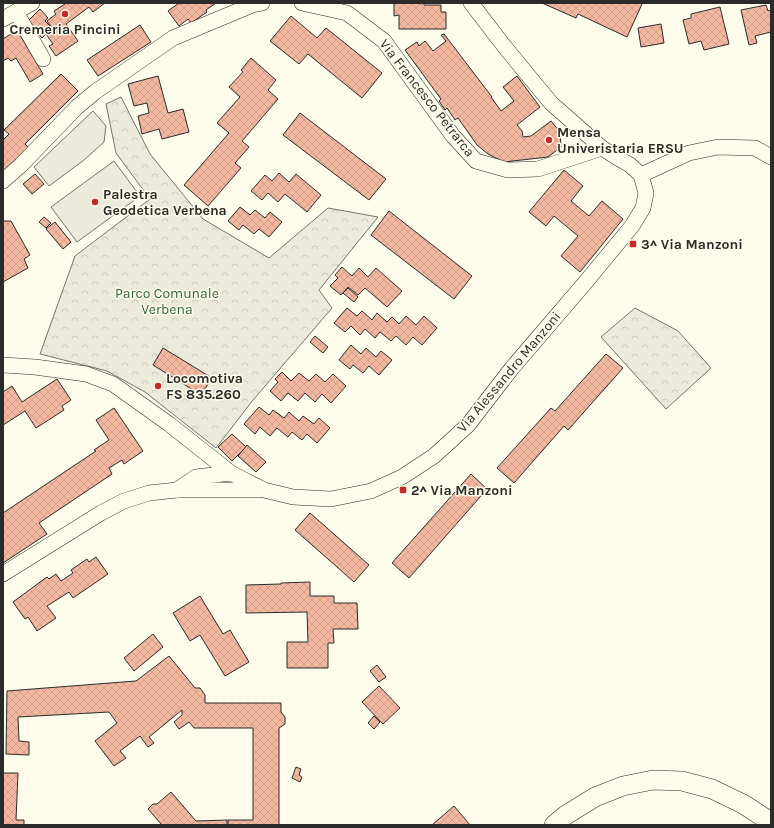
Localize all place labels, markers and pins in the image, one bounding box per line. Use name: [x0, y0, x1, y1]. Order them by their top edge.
marker: Cremeria Pincini: [60, 9, 70, 19]
place label: Cremeria Pincini: [9, 21, 121, 38]
place label: Mensa Univeristaria ERSU: [557, 124, 683, 157]
marker: Mensa Univeristaria ERSU: [544, 135, 554, 145]
place label: Palestra Geodetica Verbena: [103, 186, 227, 219]
marker: Palestra Geodetica Verbena: [90, 197, 100, 207]
place label: 3^ Via Manzoni: [641, 236, 743, 253]
marker: 3^ Via Manzoni: [628, 239, 638, 249]
place label: Locomotiva FS 835.260: [166, 370, 243, 403]
marker: Locomotiva FS 835.260: [153, 381, 163, 391]
place label: 2^ Via Manzoni: [411, 482, 513, 499]
marker: 2^ Via Manzoni: [398, 485, 408, 495]

